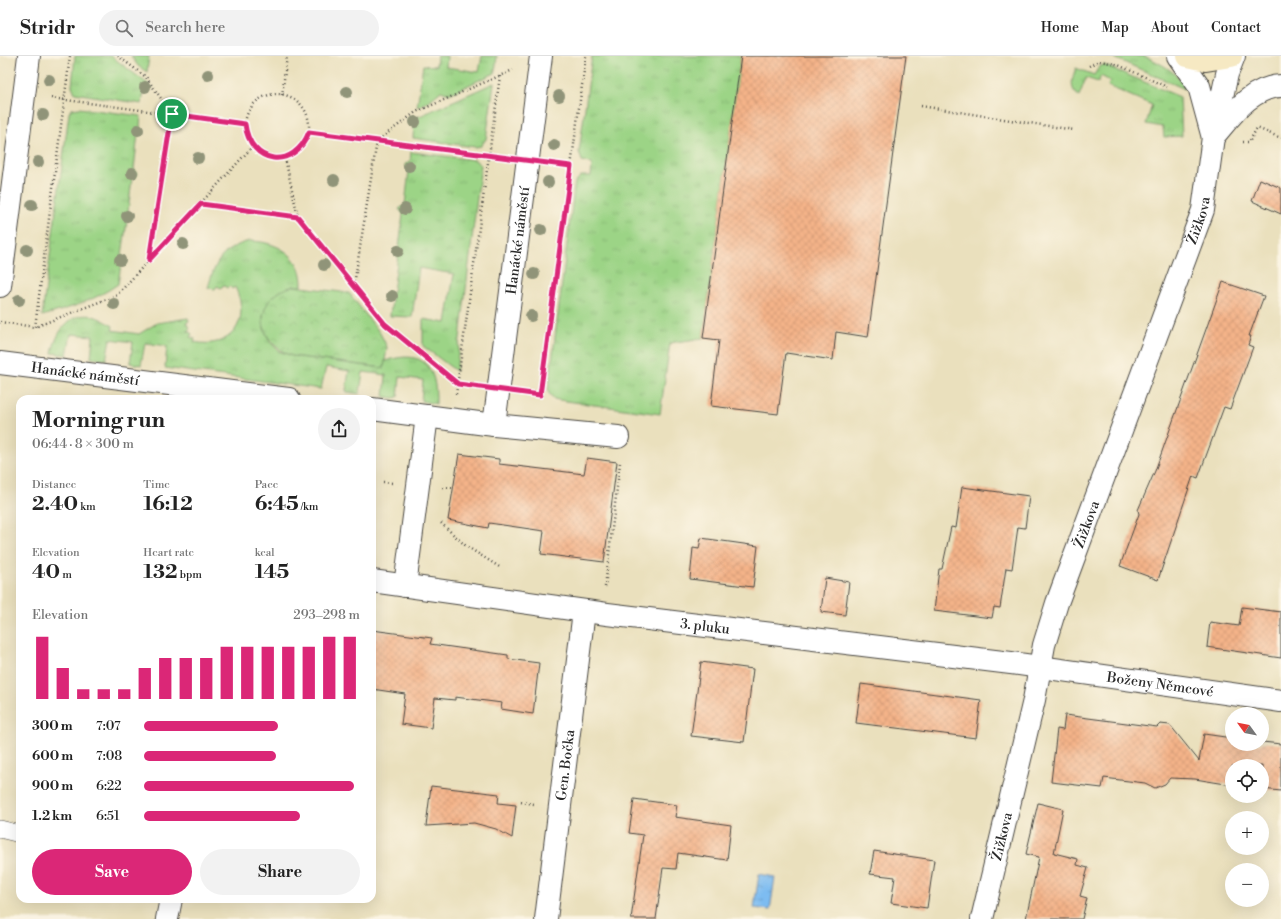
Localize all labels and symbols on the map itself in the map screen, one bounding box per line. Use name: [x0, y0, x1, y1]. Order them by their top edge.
pin: [155, 97, 189, 131]
street label: Hanácké náměstí: [503, 184, 534, 296]
street label: Žižkova: [1181, 195, 1215, 247]
street label: Hanácké náměstí: [30, 359, 142, 390]
street label: Žižkova: [1068, 498, 1105, 551]
street label: 3. pluku: [679, 615, 731, 639]
street label: Boženy Němcové: [1105, 668, 1215, 701]
north arrow: [1225, 707, 1269, 751]
street label: Gen. Bočka: [553, 728, 579, 802]
street label: Žižkova: [986, 810, 1017, 863]

